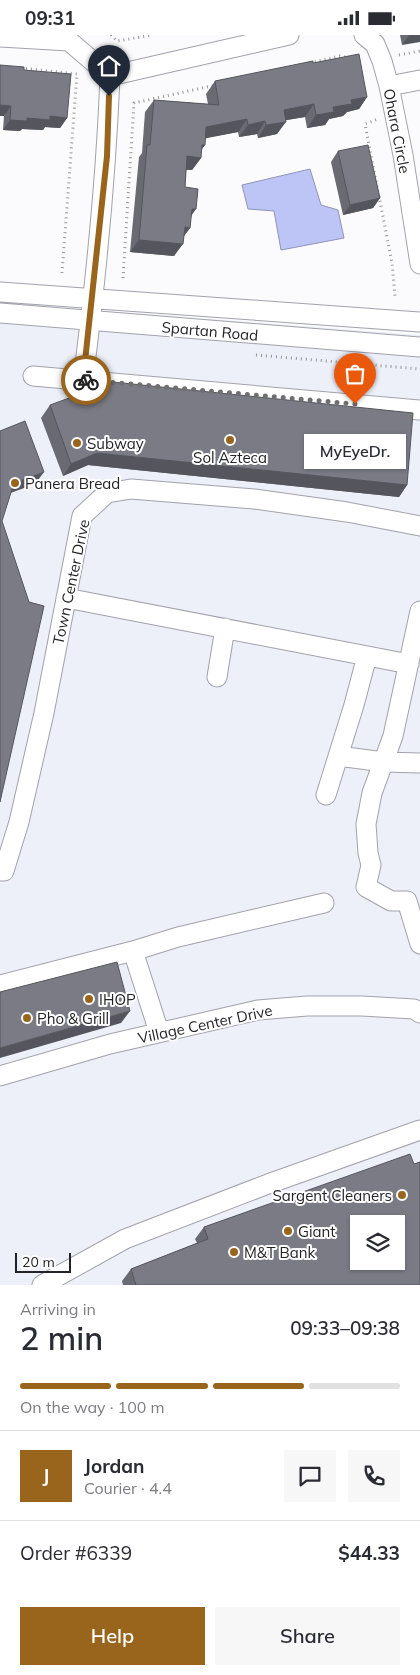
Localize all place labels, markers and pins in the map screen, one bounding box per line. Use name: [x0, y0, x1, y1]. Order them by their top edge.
pin: [88, 45, 130, 96]
pin: [334, 353, 376, 404]
place label: Subway: [87, 434, 144, 453]
marker: Sol Azteca: [224, 434, 236, 446]
callout: MyEyeDr.: [304, 434, 406, 469]
marker: Subway: [71, 437, 83, 449]
place label: Sol Azteca: [193, 448, 267, 467]
place label: Panera Bread: [25, 474, 120, 493]
marker: Panera Bread: [9, 477, 21, 489]
place label: IHOP: [99, 990, 136, 1009]
marker: IHOP: [83, 993, 95, 1005]
place label: Pho & Grill: [37, 1009, 109, 1028]
marker: Pho & Grill: [21, 1012, 33, 1024]
place label: Sargent Cleaners: [272, 1186, 392, 1205]
marker: Sargent Cleaners: [396, 1189, 408, 1201]
place label: Giant: [298, 1222, 336, 1241]
marker: Giant: [282, 1225, 294, 1237]
place label: M&T Bank: [244, 1243, 315, 1262]
marker: M&T Bank: [228, 1246, 240, 1258]

